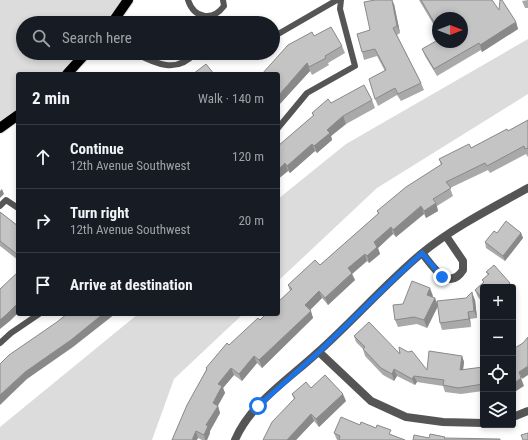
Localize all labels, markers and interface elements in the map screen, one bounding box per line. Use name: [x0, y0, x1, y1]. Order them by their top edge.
north arrow: [432, 12, 468, 48]
search box: [16, 16, 280, 60]
icon: search: [30, 27, 52, 49]
text: Search here: [62, 29, 132, 47]
text: 2 min: [32, 88, 70, 108]
text: Walk · 140 m: [198, 91, 264, 106]
text: Continue: [70, 140, 124, 158]
icon: ahead: [32, 146, 54, 168]
text: 120 m: [232, 149, 264, 164]
text: 12th Avenue Southwest: [70, 158, 190, 173]
text: Turn right: [70, 204, 129, 222]
icon: right: [32, 210, 54, 232]
text: 20 m: [238, 213, 264, 228]
text: 12th Avenue Southwest: [70, 222, 190, 237]
route end: [433, 268, 451, 286]
icon: arrive: [32, 274, 54, 296]
text: Arrive at destination: [70, 276, 193, 294]
map controls: [480, 284, 516, 428]
button: +: [480, 284, 516, 320]
button: −: [480, 320, 516, 356]
button: locate: [480, 356, 516, 392]
button: layers: [480, 392, 516, 428]
route start: [249, 397, 267, 415]

